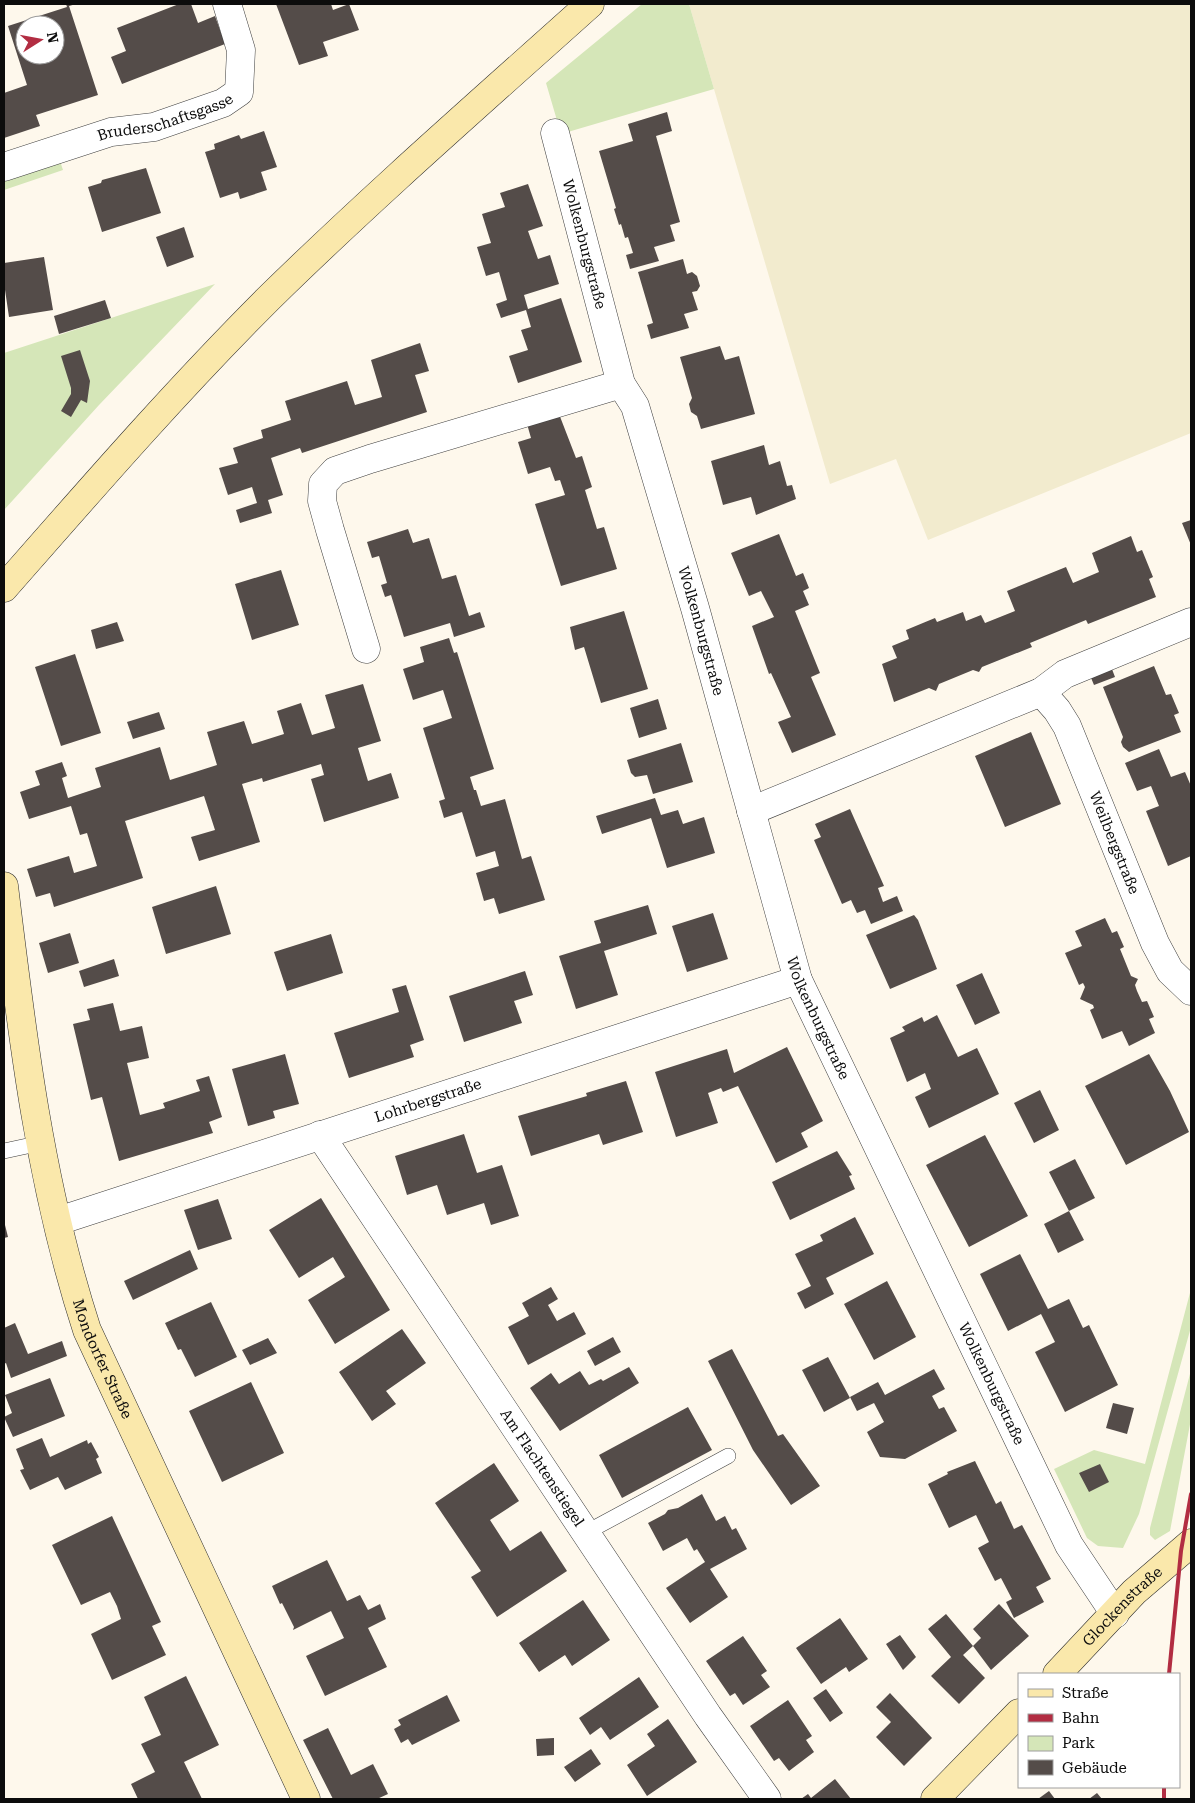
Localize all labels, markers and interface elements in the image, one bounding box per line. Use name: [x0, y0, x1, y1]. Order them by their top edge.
north arrow: [15, 15, 65, 65]
text: N: [44, 31, 62, 45]
street label: Bruderschaftsgasse: [95, 90, 237, 145]
street label: Wolkenburgstraße: [559, 178, 610, 311]
street label: Wolkenburgstraße: [674, 564, 728, 697]
street label: Weilbergstraße: [1086, 789, 1143, 897]
street label: Wolkenburgstraße: [783, 955, 853, 1082]
street label: Lohrbergstraße: [372, 1075, 484, 1126]
street label: Mondorfer Straße: [69, 1297, 136, 1422]
street label: Wolkenburgstraße: [955, 1320, 1029, 1448]
street label: Am Flachtenstiegel: [496, 1405, 588, 1530]
street label: Glockenstraße: [1079, 1563, 1166, 1650]
legend: [1018, 1673, 1180, 1788]
text: Straße: [1062, 1684, 1109, 1702]
text: Bahn: [1062, 1709, 1100, 1727]
text: Park: [1062, 1734, 1096, 1752]
text: Gebäude: [1062, 1759, 1127, 1777]

